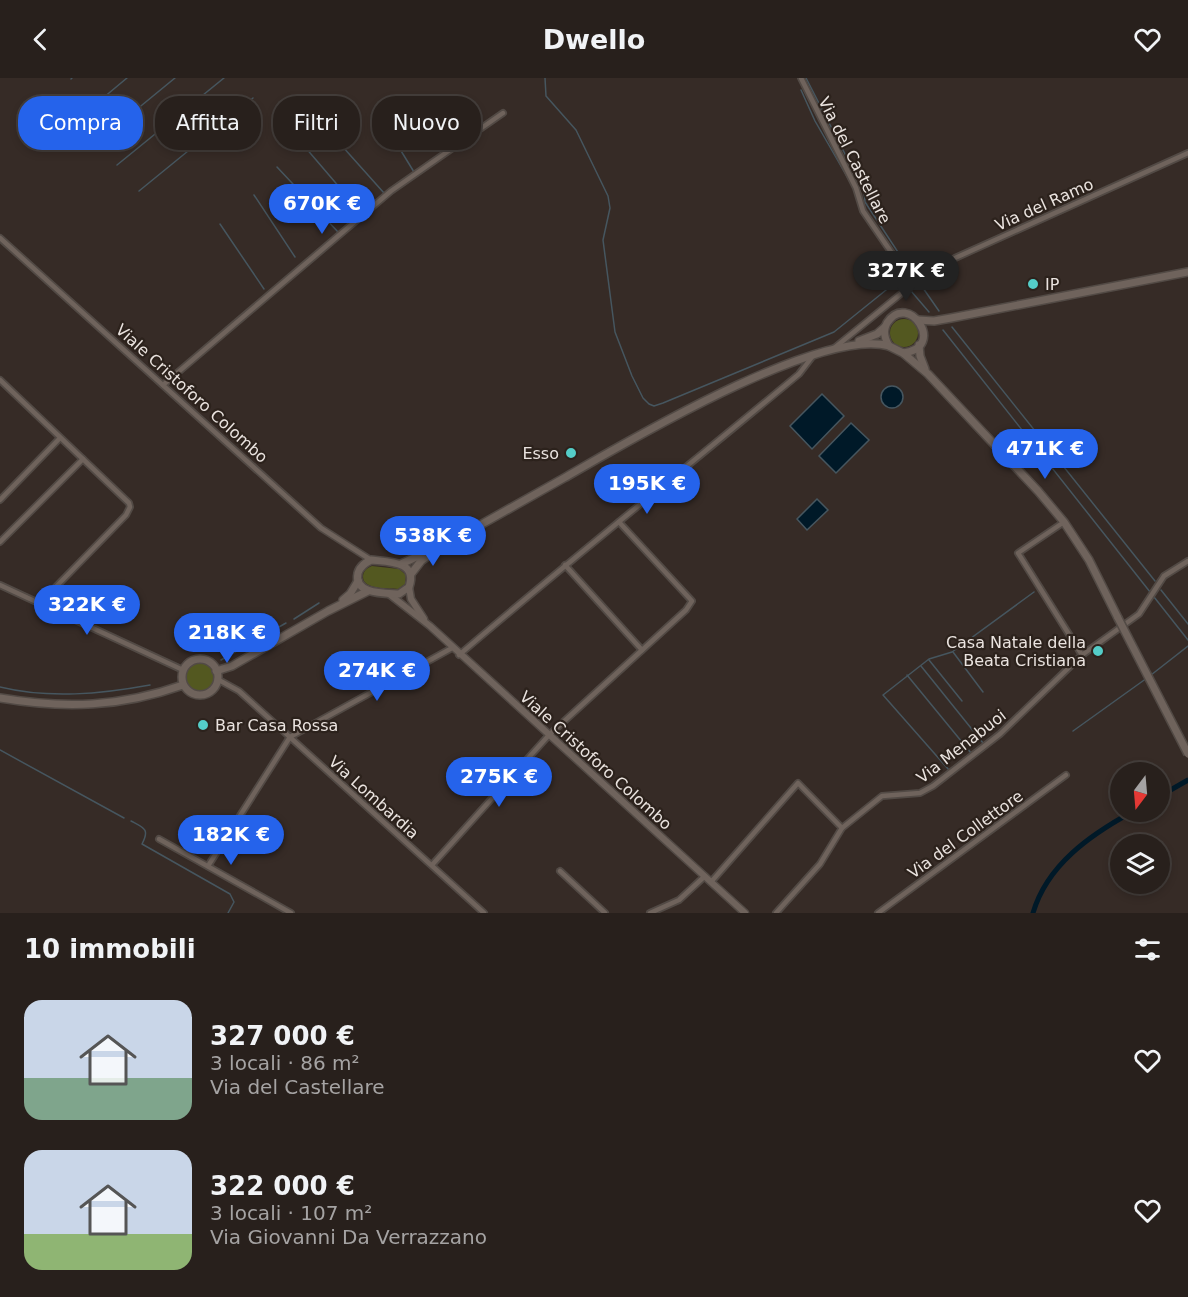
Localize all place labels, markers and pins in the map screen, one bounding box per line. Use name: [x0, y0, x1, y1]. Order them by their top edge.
pin: 670K €: [273, 184, 371, 235]
pin: 327K €: [857, 251, 955, 302]
place label: IP: [1045, 275, 1060, 294]
marker: IP: [1026, 277, 1040, 291]
pin: 471K €: [996, 429, 1094, 480]
place label: Esso: [522, 444, 559, 463]
marker: Esso: [564, 446, 578, 460]
pin: 195K €: [598, 464, 696, 515]
pin: 538K €: [384, 516, 482, 567]
pin: 322K €: [38, 585, 136, 636]
pin: 218K €: [178, 613, 276, 664]
place label: Casa Natale della Beata Cristiana: [946, 633, 1086, 670]
marker: Casa Natale della Beata Cristiana: [1091, 644, 1105, 658]
pin: 274K €: [328, 651, 426, 702]
place label: Bar Casa Rossa: [215, 716, 338, 735]
marker: Bar Casa Rossa: [196, 718, 210, 732]
pin: 275K €: [450, 757, 548, 808]
pin: 182K €: [182, 815, 280, 866]

